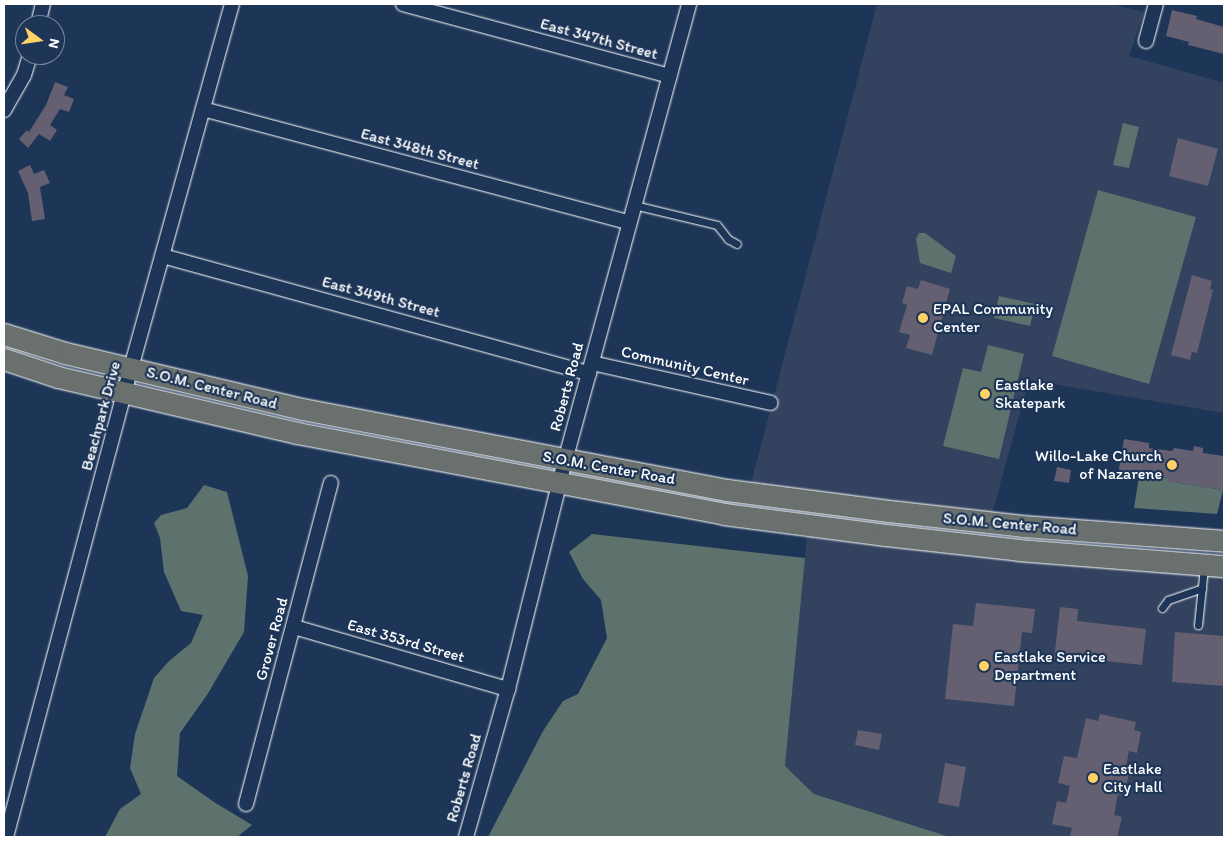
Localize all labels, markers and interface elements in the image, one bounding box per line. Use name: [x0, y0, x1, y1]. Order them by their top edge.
street label: East 347th Street: [538, 14, 660, 64]
north arrow: [15, 15, 65, 65]
text: N: [45, 37, 63, 50]
street label: East 348th Street: [359, 124, 481, 174]
street label: East 349th Street: [320, 272, 442, 322]
place label: EPAL Community Center: [933, 299, 1053, 337]
marker: EPAL Community Center: [917, 312, 929, 324]
street label: Roberts Road: [546, 341, 588, 433]
street label: Community Center: [619, 342, 751, 390]
street label: Beachpark Drive: [77, 359, 125, 473]
street label: S.O.M. Center Road: [145, 362, 279, 414]
place label: Eastlake Skatepark: [995, 375, 1065, 413]
marker: Eastlake Skatepark: [979, 388, 991, 400]
place label: Willo-Lake Church of Nazarene: [1035, 446, 1162, 484]
street label: S.O.M. Center Road: [541, 447, 677, 489]
marker: Willo-Lake Church of Nazarene: [1166, 459, 1178, 471]
street label: S.O.M. Center Road: [942, 509, 1078, 539]
street label: Grover Road: [252, 595, 292, 683]
street label: East 353rd Street: [345, 615, 467, 667]
place label: Eastlake Service Department: [994, 647, 1106, 685]
marker: Eastlake Service Department: [978, 660, 990, 672]
street label: Roberts Road: [442, 732, 486, 824]
place label: Eastlake City Hall: [1103, 759, 1163, 797]
marker: Eastlake City Hall: [1087, 772, 1099, 784]

